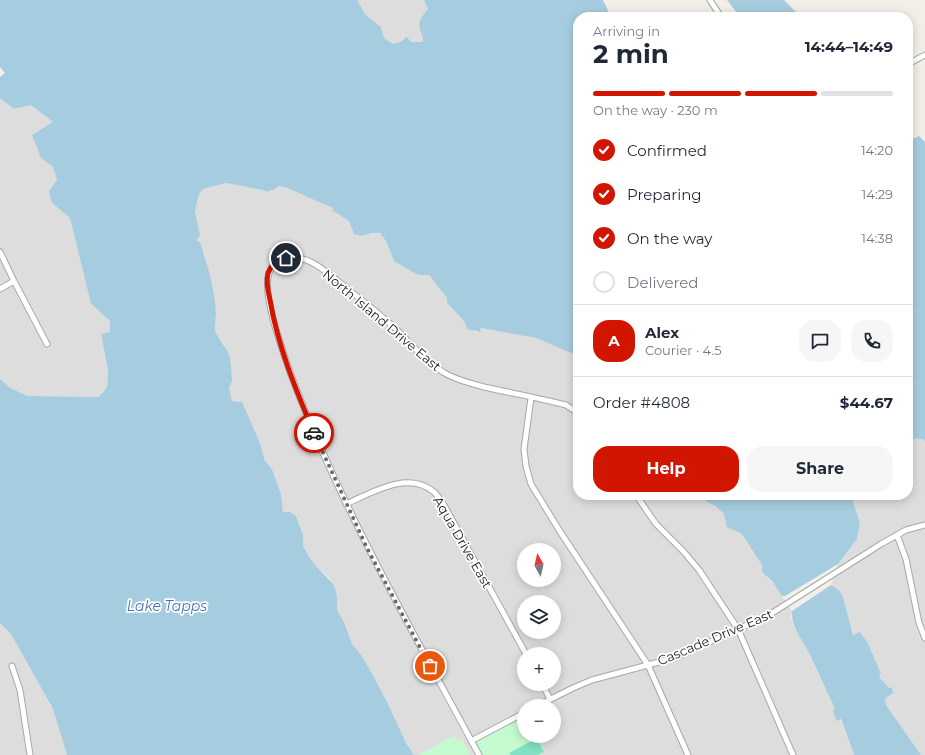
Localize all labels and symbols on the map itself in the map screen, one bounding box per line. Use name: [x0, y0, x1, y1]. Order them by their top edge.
pin: [269, 241, 303, 275]
street label: North Island Drive East: [320, 266, 444, 374]
courier: [294, 413, 334, 453]
street label: Aqua Drive East: [430, 493, 496, 591]
north arrow: [517, 543, 561, 587]
water label: Lake Tapps: [127, 597, 207, 615]
street label: Cascade Drive East: [655, 605, 775, 669]
pin: [413, 649, 447, 683]

